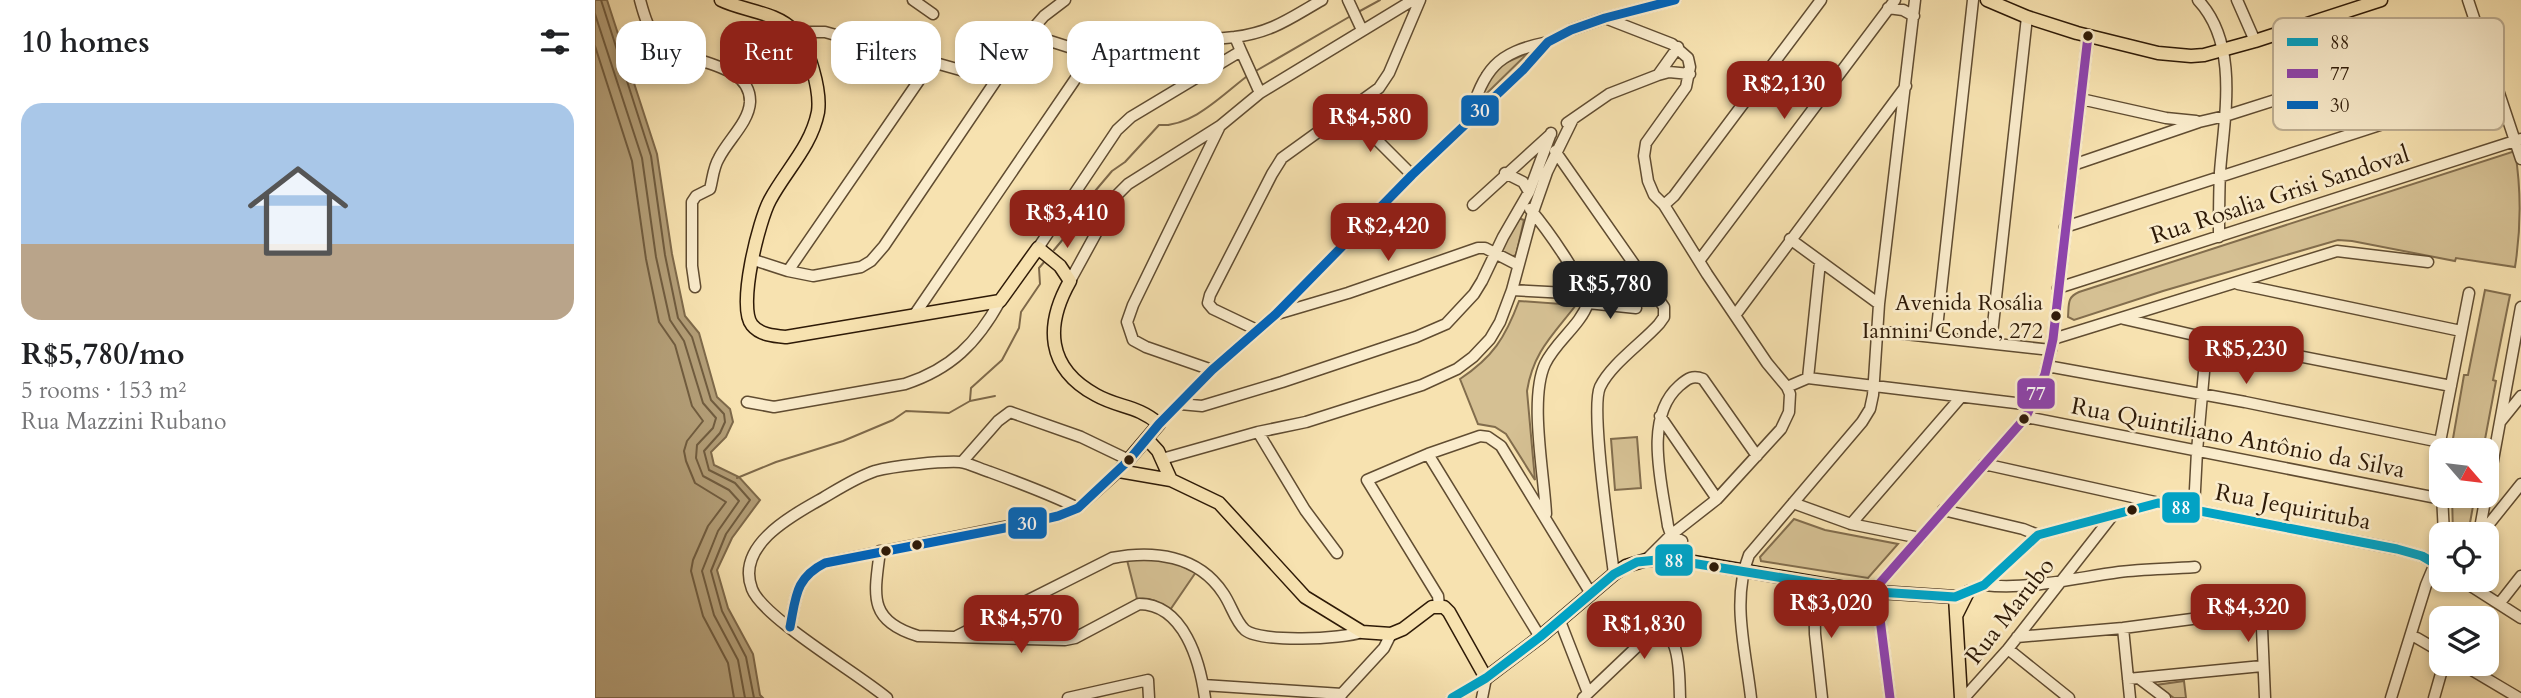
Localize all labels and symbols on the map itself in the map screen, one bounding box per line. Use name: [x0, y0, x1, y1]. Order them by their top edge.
legend: [2273, 18, 2504, 130]
unlabelled marker: [2081, 29, 2095, 43]
text: 88: [2330, 30, 2349, 56]
pin: R$2,130: [1719, 61, 1849, 121]
text: 77: [2330, 61, 2350, 87]
text: 30: [2330, 93, 2350, 119]
pin: R$4,580: [1305, 94, 1435, 154]
line badge: 30: [1460, 94, 1500, 127]
text: 30: [1470, 98, 1490, 124]
street label: Rua Rosalia Grisi Sandoval: [2146, 138, 2414, 252]
pin: R$3,410: [1002, 190, 1132, 250]
pin: R$2,420: [1323, 204, 1453, 263]
pin: R$5,780: [1545, 262, 1675, 321]
place label: Avenida Rosália Iannini Conde, 272: [1862, 288, 2043, 346]
marker: Avenida Rosália Iannini Conde, 272: [2049, 309, 2063, 323]
pin: R$5,230: [2181, 326, 2311, 386]
line badge: 77: [2016, 377, 2056, 410]
text: 77: [2026, 381, 2046, 407]
street label: Rua Quintiliano Antônio da Silva: [2068, 389, 2408, 487]
unlabelled marker: [2017, 412, 2031, 426]
north arrow: [2429, 438, 2499, 508]
unlabelled marker: [1122, 453, 1136, 467]
street label: Rua Jequirituba: [2212, 476, 2374, 538]
line badge: 88: [2161, 491, 2201, 524]
text: 88: [2171, 495, 2191, 521]
unlabelled marker: [2125, 503, 2139, 517]
line badge: 30: [1007, 506, 1048, 540]
text: 30: [1017, 511, 1037, 537]
unlabelled marker: [910, 538, 924, 552]
line badge: 88: [1654, 543, 1694, 577]
unlabelled marker: [879, 544, 893, 558]
text: 88: [1664, 548, 1684, 574]
street label: Rua Marubo: [1958, 551, 2062, 671]
unlabelled marker: [1707, 560, 1721, 574]
pin: R$3,020: [1766, 580, 1896, 640]
pin: R$4,320: [2183, 584, 2313, 644]
pin: R$4,570: [956, 596, 1086, 655]
pin: R$1,830: [1579, 602, 1709, 661]

